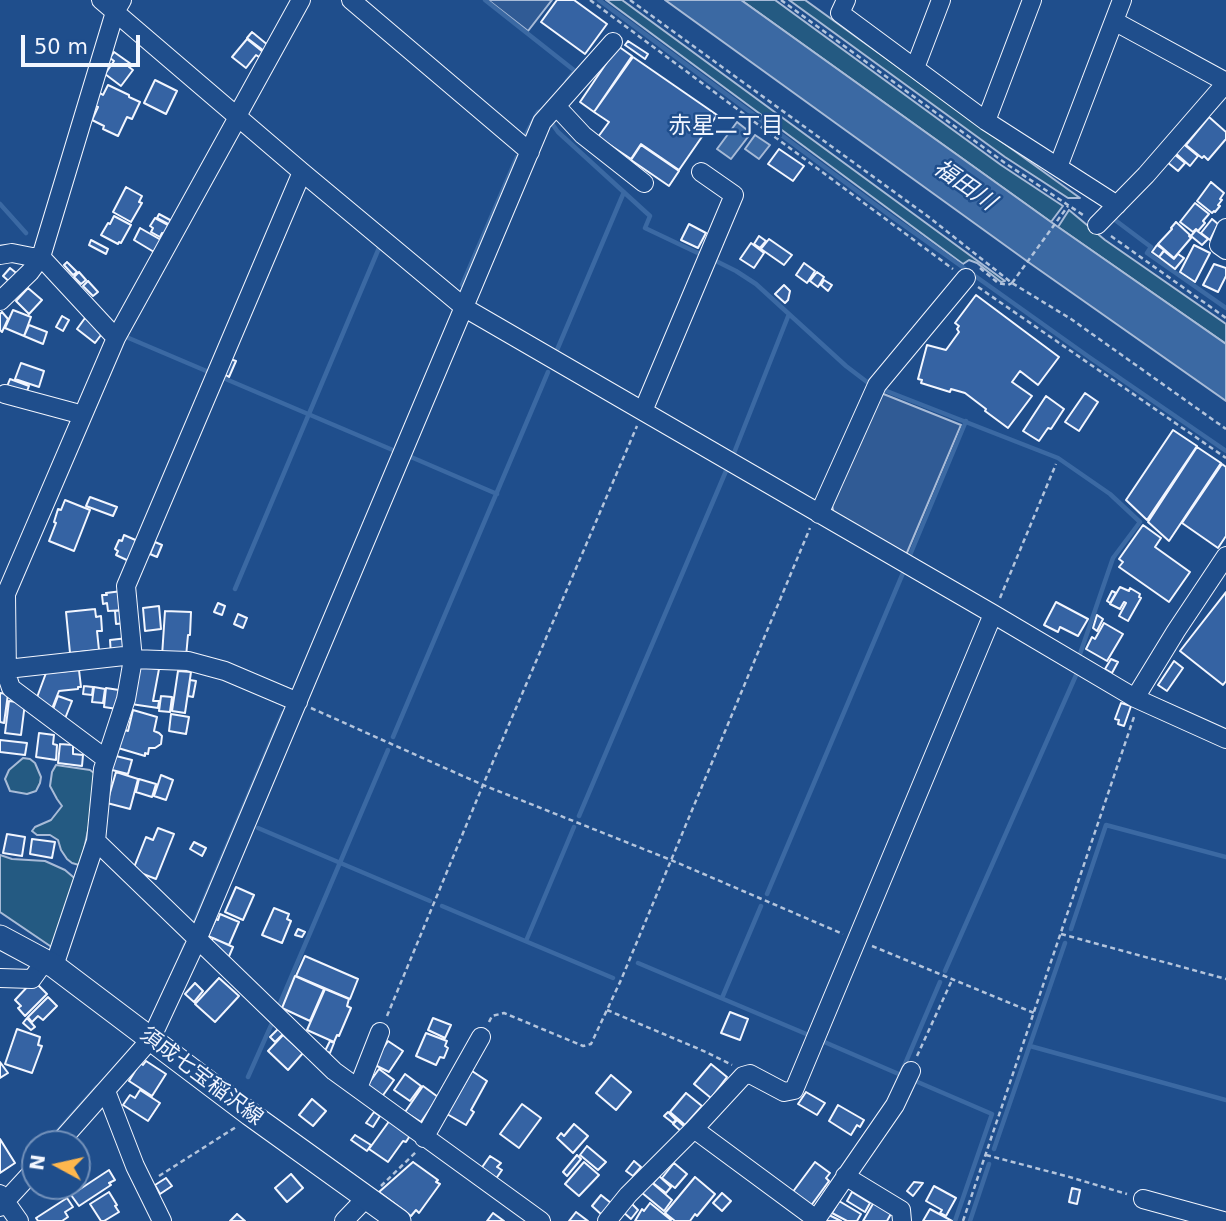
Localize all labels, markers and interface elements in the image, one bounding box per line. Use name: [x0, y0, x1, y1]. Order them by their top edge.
scale bar: [24, 21, 144, 65]
text: 50 m: [34, 35, 88, 59]
district label: 赤星二丁目: [669, 113, 783, 141]
water label: 福田川: [928, 155, 1000, 217]
street label: 須成七宝稲沢線: [135, 1023, 267, 1131]
north arrow: [21, 1130, 91, 1200]
text: N: [25, 1153, 49, 1172]

